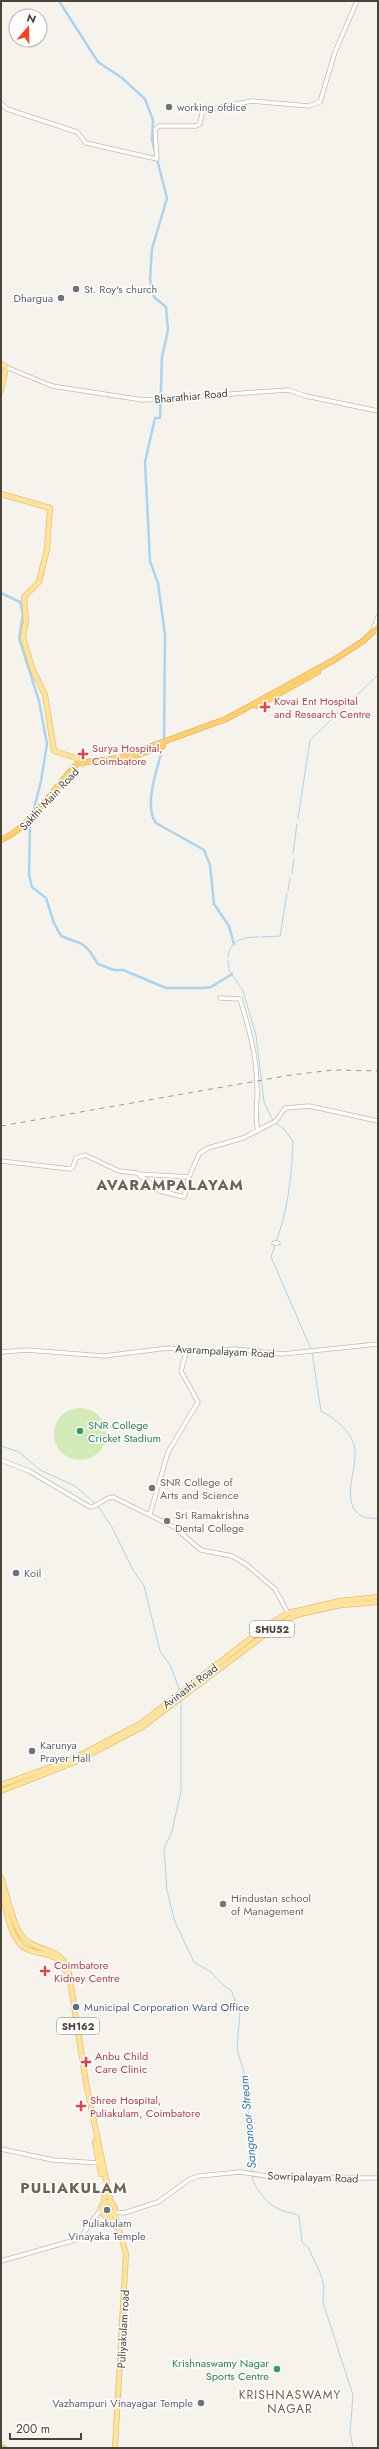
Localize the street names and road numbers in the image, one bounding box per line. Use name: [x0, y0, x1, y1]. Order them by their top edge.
street label: Bharathiar Road: [154, 385, 228, 407]
street label: Sakthi Main Road: [16, 764, 82, 834]
street label: Avarampalayam Road: [175, 1340, 275, 1362]
road number: SHU52: [250, 1621, 294, 1637]
street label: Avinashi Road: [159, 1660, 221, 1712]
road number: SH162: [57, 2018, 99, 2034]
street label: Sowripalayam Road: [267, 2167, 359, 2187]
street label: Puliyakulam road: [113, 2289, 133, 2369]

